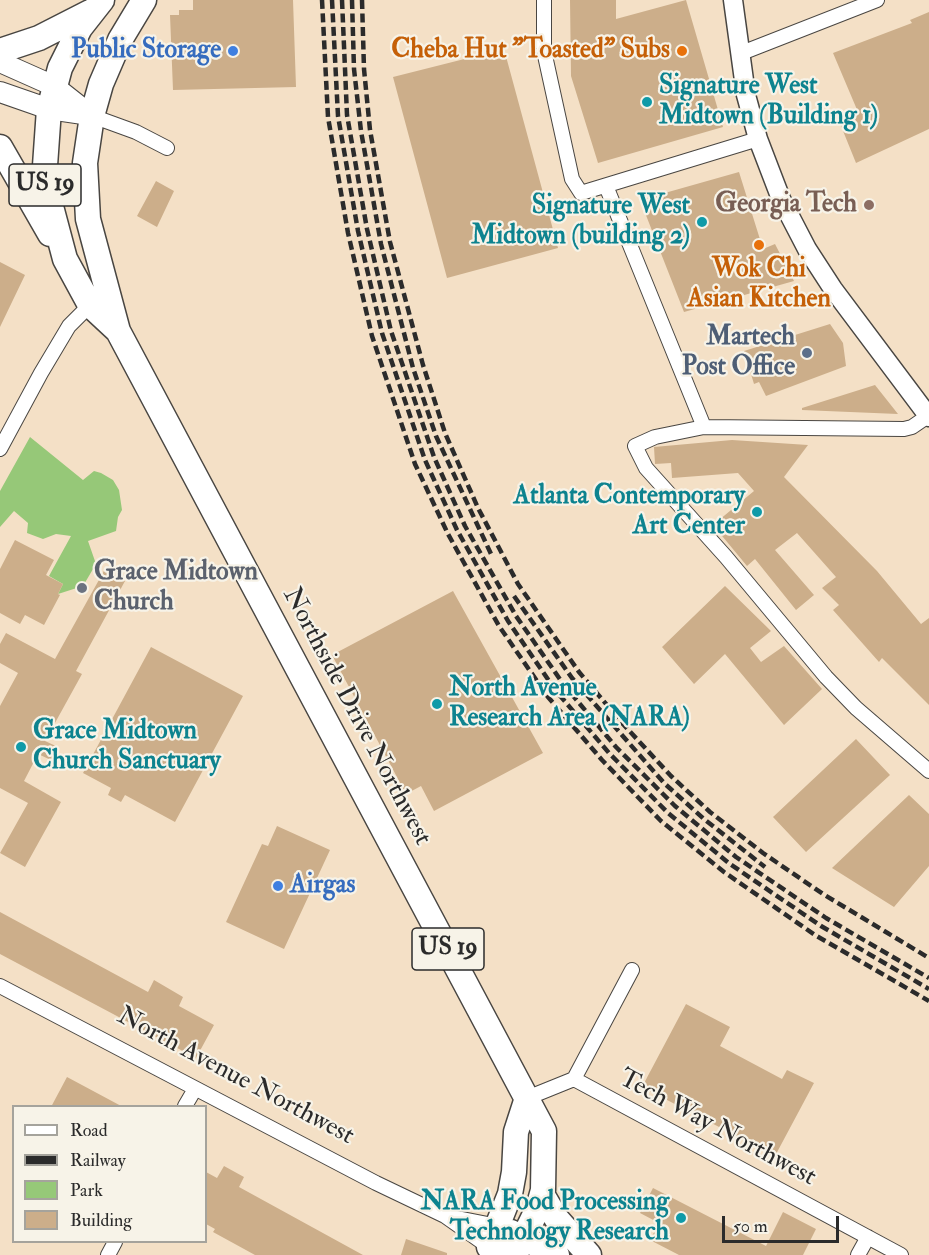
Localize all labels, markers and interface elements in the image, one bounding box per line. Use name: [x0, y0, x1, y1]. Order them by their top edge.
place label: Public Storage: [71, 35, 221, 67]
place label: Cheba Hut "Toasted" Subs: [391, 35, 670, 67]
marker: Public Storage: [226, 44, 240, 58]
marker: Cheba Hut "Toasted" Subs: [675, 44, 689, 58]
place label: Signature West Midtown (Building 1): [659, 71, 878, 132]
marker: Signature West Midtown (Building 1): [640, 95, 654, 109]
road number: US 19: [9, 164, 81, 206]
place label: Georgia Tech: [715, 189, 857, 221]
place label: Signature West Midtown (building 2): [471, 191, 690, 252]
marker: Georgia Tech: [862, 198, 876, 212]
marker: Signature West Midtown (building 2): [695, 215, 709, 229]
marker: Wok Chi Asian Kitchen: [752, 238, 766, 252]
place label: Wok Chi Asian Kitchen: [687, 254, 831, 316]
place label: Martech Post Office: [682, 322, 795, 384]
marker: Martech Post Office: [800, 346, 814, 360]
place label: Atlanta Contemporary Art Center: [513, 481, 745, 542]
marker: Atlanta Contemporary Art Center: [750, 505, 764, 519]
place label: Grace Midtown Church: [94, 557, 258, 618]
marker: Grace Midtown Church: [75, 581, 89, 595]
street label: Northside Drive Northwest: [275, 583, 437, 851]
place label: North Avenue Research Area (NARA): [449, 673, 690, 734]
marker: North Avenue Research Area (NARA): [430, 697, 444, 711]
place label: Grace Midtown Church Sanctuary: [33, 716, 221, 778]
marker: Grace Midtown Church Sanctuary: [14, 740, 28, 754]
place label: Airgas: [290, 870, 355, 902]
marker: Airgas: [271, 879, 285, 893]
road number: US 19: [412, 928, 484, 970]
street label: North Avenue Northwest: [111, 1001, 359, 1153]
street label: Tech Way Northwest: [613, 1064, 821, 1194]
legend: [12, 1105, 207, 1243]
text: Road: [70, 1119, 108, 1142]
text: Railway: [70, 1149, 126, 1172]
text: Park: [70, 1179, 103, 1202]
place label: NARA Food Processing Technology Research: [421, 1187, 669, 1248]
scale bar: [725, 1204, 842, 1242]
text: Building: [70, 1209, 132, 1232]
marker: NARA Food Processing Technology Research: [674, 1211, 688, 1225]
text: 50 m: [733, 1215, 768, 1238]

